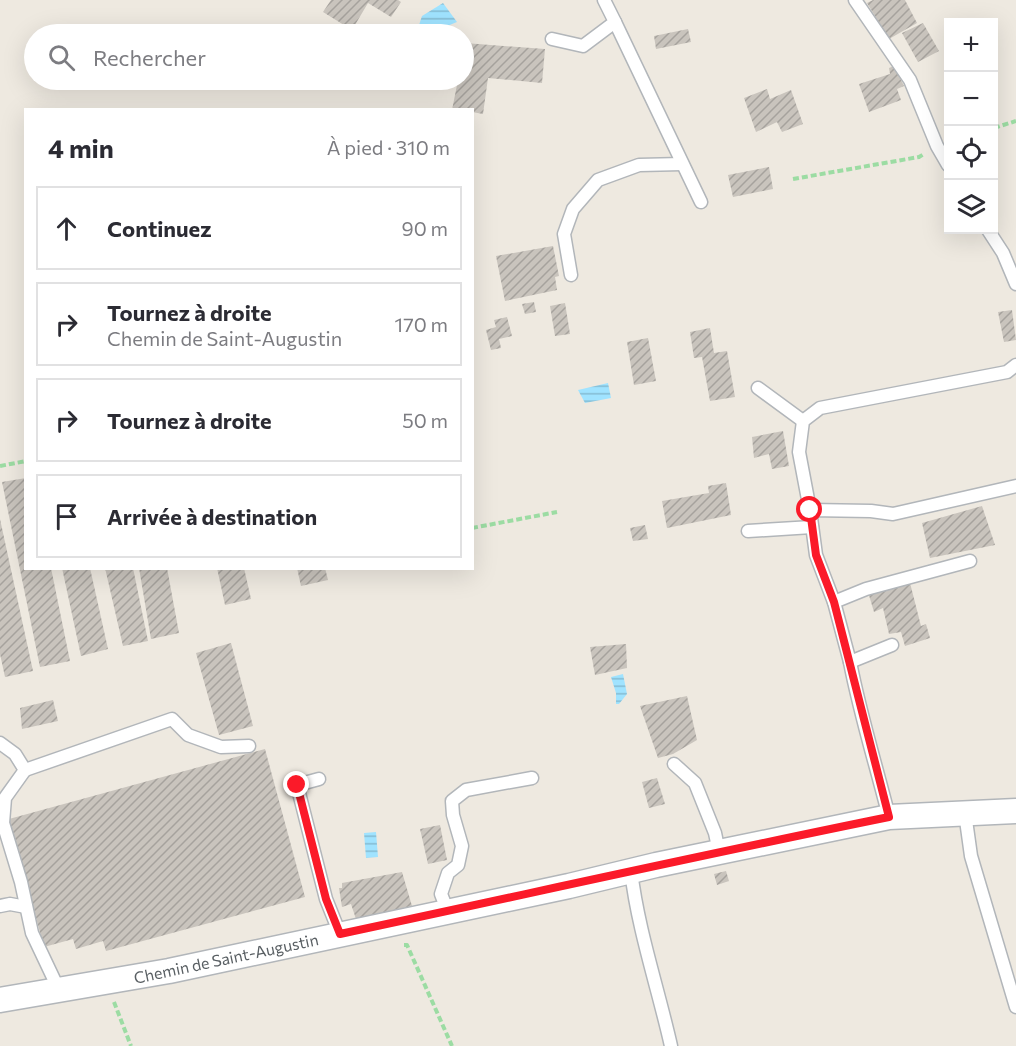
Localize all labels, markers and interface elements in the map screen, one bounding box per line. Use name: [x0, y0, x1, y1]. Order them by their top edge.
map controls: [944, 18, 998, 234]
button: +: [944, 18, 998, 72]
search box: [24, 24, 474, 90]
icon: search: [45, 41, 78, 74]
text: Rechercher: [93, 44, 206, 71]
button: −: [944, 72, 998, 126]
button: locate: [944, 126, 998, 180]
text: 4 min: [48, 132, 114, 163]
text: À pied · 310 m: [327, 135, 450, 159]
button: layers: [944, 180, 998, 234]
icon: ahead: [50, 212, 83, 245]
text: Continuez: [107, 215, 212, 242]
text: 90 m: [402, 216, 448, 240]
text: Tournez à droite: [107, 299, 272, 326]
icon: right: [50, 308, 83, 341]
text: 170 m: [395, 312, 448, 336]
text: Chemin de Saint-Augustin: [107, 326, 342, 350]
icon: right: [50, 404, 83, 437]
text: Tournez à droite: [107, 407, 272, 434]
text: 50 m: [402, 408, 448, 432]
route start: [796, 496, 822, 522]
icon: arrive: [50, 500, 83, 533]
text: Arrivée à destination: [107, 503, 317, 530]
route end: [283, 771, 309, 797]
street label: Chemin de Saint-Augustin: [132, 929, 320, 987]

